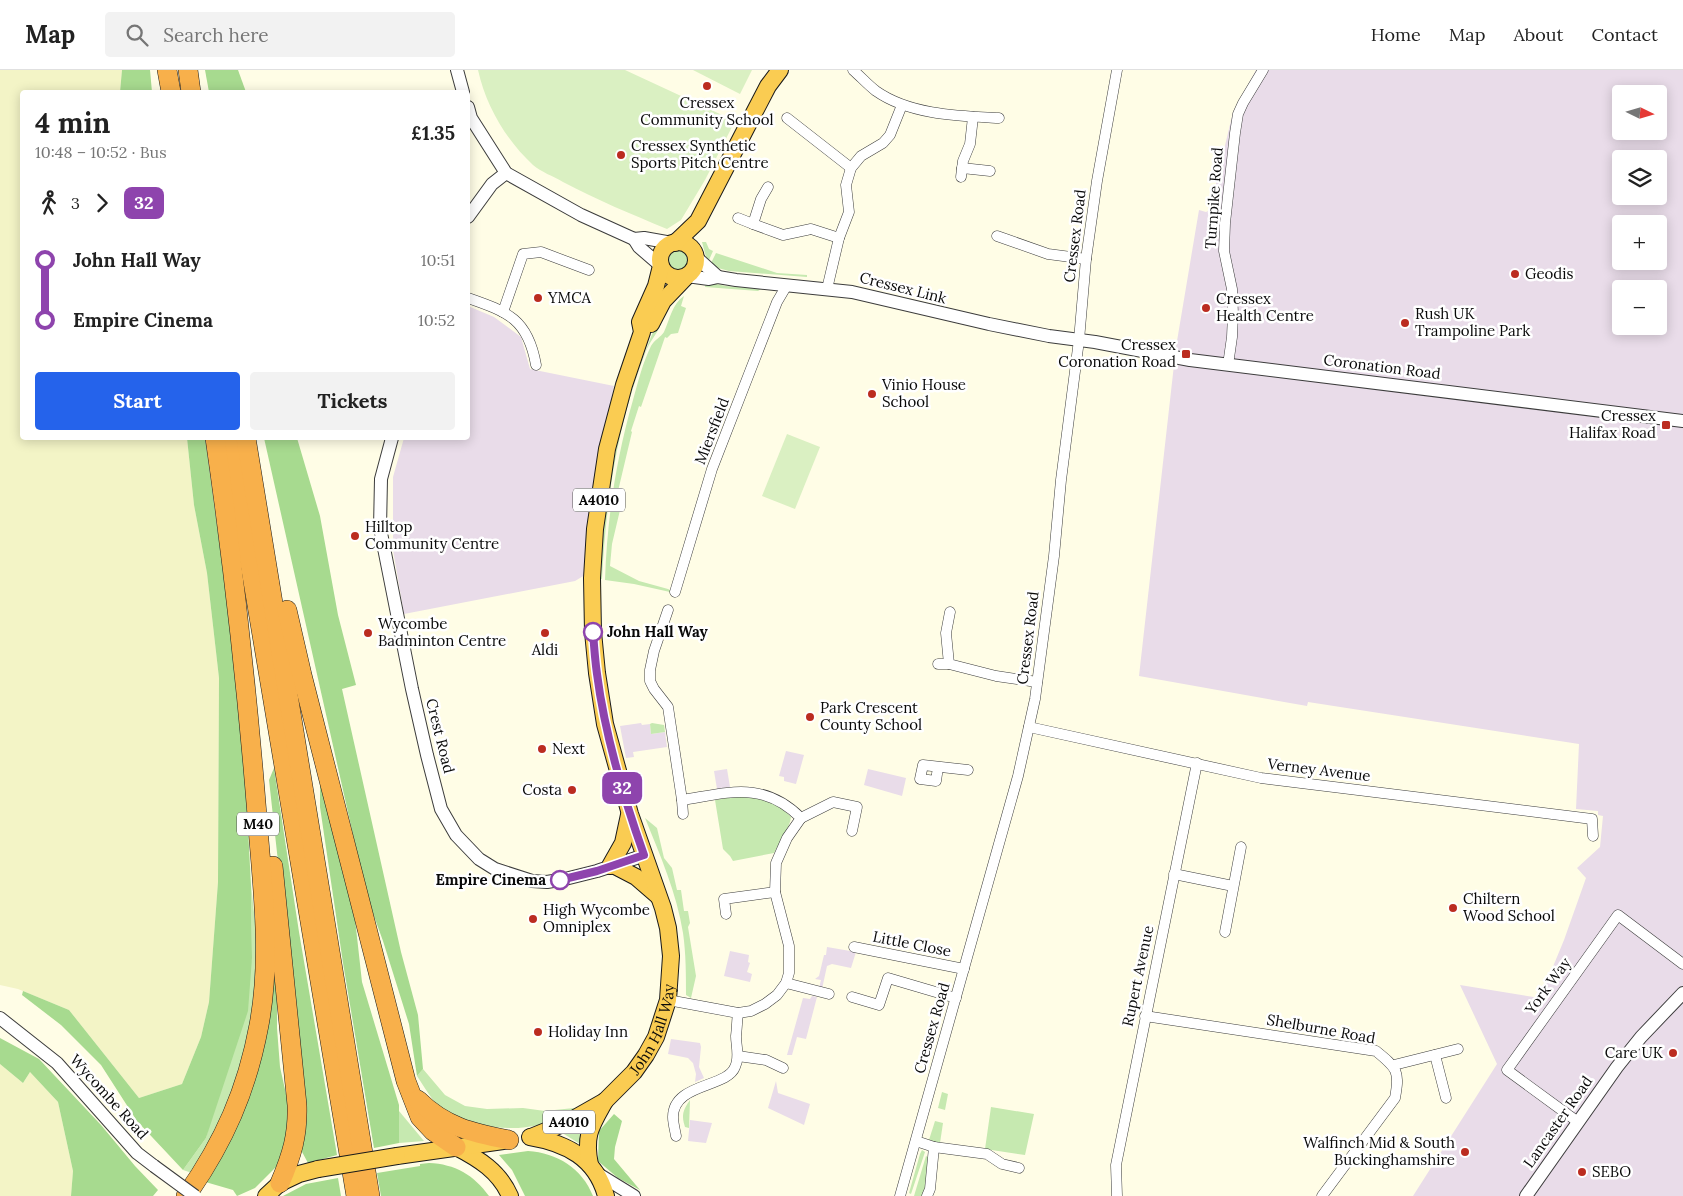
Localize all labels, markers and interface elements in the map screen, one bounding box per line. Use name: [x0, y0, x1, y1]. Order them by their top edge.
search box: [105, 12, 455, 57]
text: Map: [25, 19, 75, 50]
icon: search: [123, 21, 151, 49]
text: Search here: [163, 23, 269, 47]
text: Home: [1371, 23, 1421, 46]
text: Map: [1449, 23, 1485, 46]
text: About: [1513, 23, 1563, 46]
text: Contact: [1591, 23, 1658, 46]
marker: Cressex Community School: [701, 80, 713, 92]
north arrow: [1612, 85, 1668, 140]
map controls: [1612, 85, 1667, 335]
place label: Cressex Community School: [640, 93, 774, 129]
text: 4 min: [35, 105, 110, 141]
text: £1.35: [411, 121, 455, 145]
place label: Cressex Synthetic Sports Pitch Centre: [631, 136, 769, 172]
text: 10:48 – 10:52 · Bus: [35, 142, 167, 162]
street label: Turnpike Road: [1200, 146, 1227, 249]
marker: Cressex Synthetic Sports Pitch Centre: [615, 149, 627, 161]
button: layers: [1612, 150, 1667, 205]
street label: Cressex Road: [1059, 188, 1090, 284]
icon: walk: [35, 189, 63, 217]
icon: forward: [88, 189, 116, 217]
text: 32: [134, 191, 154, 214]
text: 3: [71, 193, 80, 213]
button: +: [1612, 215, 1667, 270]
text: John Hall Way: [73, 248, 201, 272]
text: 10:51: [421, 250, 455, 270]
place label: Geodis: [1525, 264, 1573, 283]
street label: Cressex Link: [858, 268, 949, 307]
marker: Geodis: [1509, 268, 1521, 280]
button: −: [1612, 280, 1667, 335]
place label: YMCA: [547, 288, 592, 307]
place label: Cressex Health Centre: [1216, 289, 1314, 325]
marker: YMCA: [532, 292, 544, 304]
marker: Cressex Health Centre: [1200, 302, 1212, 314]
place label: Rush UK Trampoline Park: [1415, 304, 1530, 340]
text: Empire Cinema: [73, 308, 213, 332]
text: 10:52: [418, 310, 455, 330]
marker: Rush UK Trampoline Park: [1399, 317, 1411, 329]
place label: Cressex Coronation Road: [1058, 335, 1176, 371]
marker: Cressex Coronation Road: [1180, 348, 1192, 360]
street label: Coronation Road: [1322, 350, 1442, 383]
button: Start: [35, 372, 240, 430]
button: Tickets: [250, 372, 455, 430]
place label: Vinio House School: [881, 375, 966, 411]
marker: Vinio House School: [866, 388, 878, 400]
street label: Miersfield: [690, 395, 733, 467]
place label: Cressex Halifax Road: [1569, 406, 1656, 442]
marker: Cressex Halifax Road: [1660, 419, 1672, 431]
road number: A4010: [573, 488, 625, 512]
place label: Hilltop Community Centre: [365, 517, 499, 553]
marker: Hilltop Community Centre: [349, 530, 361, 542]
street label: Cressex Road: [1012, 590, 1043, 686]
place label: Wycombe Badminton Centre: [378, 614, 506, 650]
marker: John Hall Way: [583, 622, 603, 642]
place label: John Hall Way: [607, 622, 709, 641]
marker: Wycombe Badminton Centre: [362, 627, 374, 639]
marker: Aldi: [539, 627, 551, 639]
place label: Aldi: [531, 640, 558, 659]
street label: Crest Road: [422, 696, 459, 775]
place label: Park Crescent County School: [820, 698, 922, 734]
marker: Park Crescent County School: [804, 711, 816, 723]
place label: Next: [552, 739, 585, 758]
marker: Next: [536, 743, 548, 755]
street label: Verney Avenue: [1265, 754, 1372, 785]
line badge: 32: [600, 772, 644, 804]
text: 32: [612, 776, 632, 799]
place label: Costa: [522, 780, 562, 799]
marker: Costa: [566, 784, 578, 796]
road number: M40: [237, 812, 279, 836]
place label: Empire Cinema: [435, 870, 546, 889]
marker: Empire Cinema: [550, 870, 570, 890]
place label: Chiltern Wood School: [1463, 889, 1555, 925]
place label: High Wycombe Omniplex: [543, 900, 650, 936]
marker: Chiltern Wood School: [1447, 902, 1459, 914]
marker: High Wycombe Omniplex: [527, 913, 539, 925]
street label: Rupert Avenue: [1118, 924, 1157, 1028]
street label: Little Close: [871, 927, 953, 960]
street label: York Way: [1520, 954, 1575, 1019]
street label: Cressex Road: [909, 980, 954, 1075]
street label: John Hall Way: [624, 983, 678, 1079]
street label: Shelburne Road: [1265, 1010, 1377, 1047]
place label: Holiday Inn: [548, 1022, 628, 1041]
marker: Holiday Inn: [532, 1026, 544, 1038]
place label: Care UK: [1605, 1043, 1664, 1062]
marker: Care UK: [1667, 1047, 1679, 1059]
street label: Wycombe Road: [66, 1050, 153, 1143]
street label: Lancaster Road: [1519, 1072, 1596, 1171]
road number: A4010: [543, 1110, 595, 1134]
place label: Walfinch Mid & South Buckinghamshire: [1303, 1133, 1455, 1169]
marker: Walfinch Mid & South Buckinghamshire: [1459, 1146, 1471, 1158]
place label: SEBO: [1592, 1162, 1631, 1181]
marker: SEBO: [1576, 1166, 1588, 1178]

